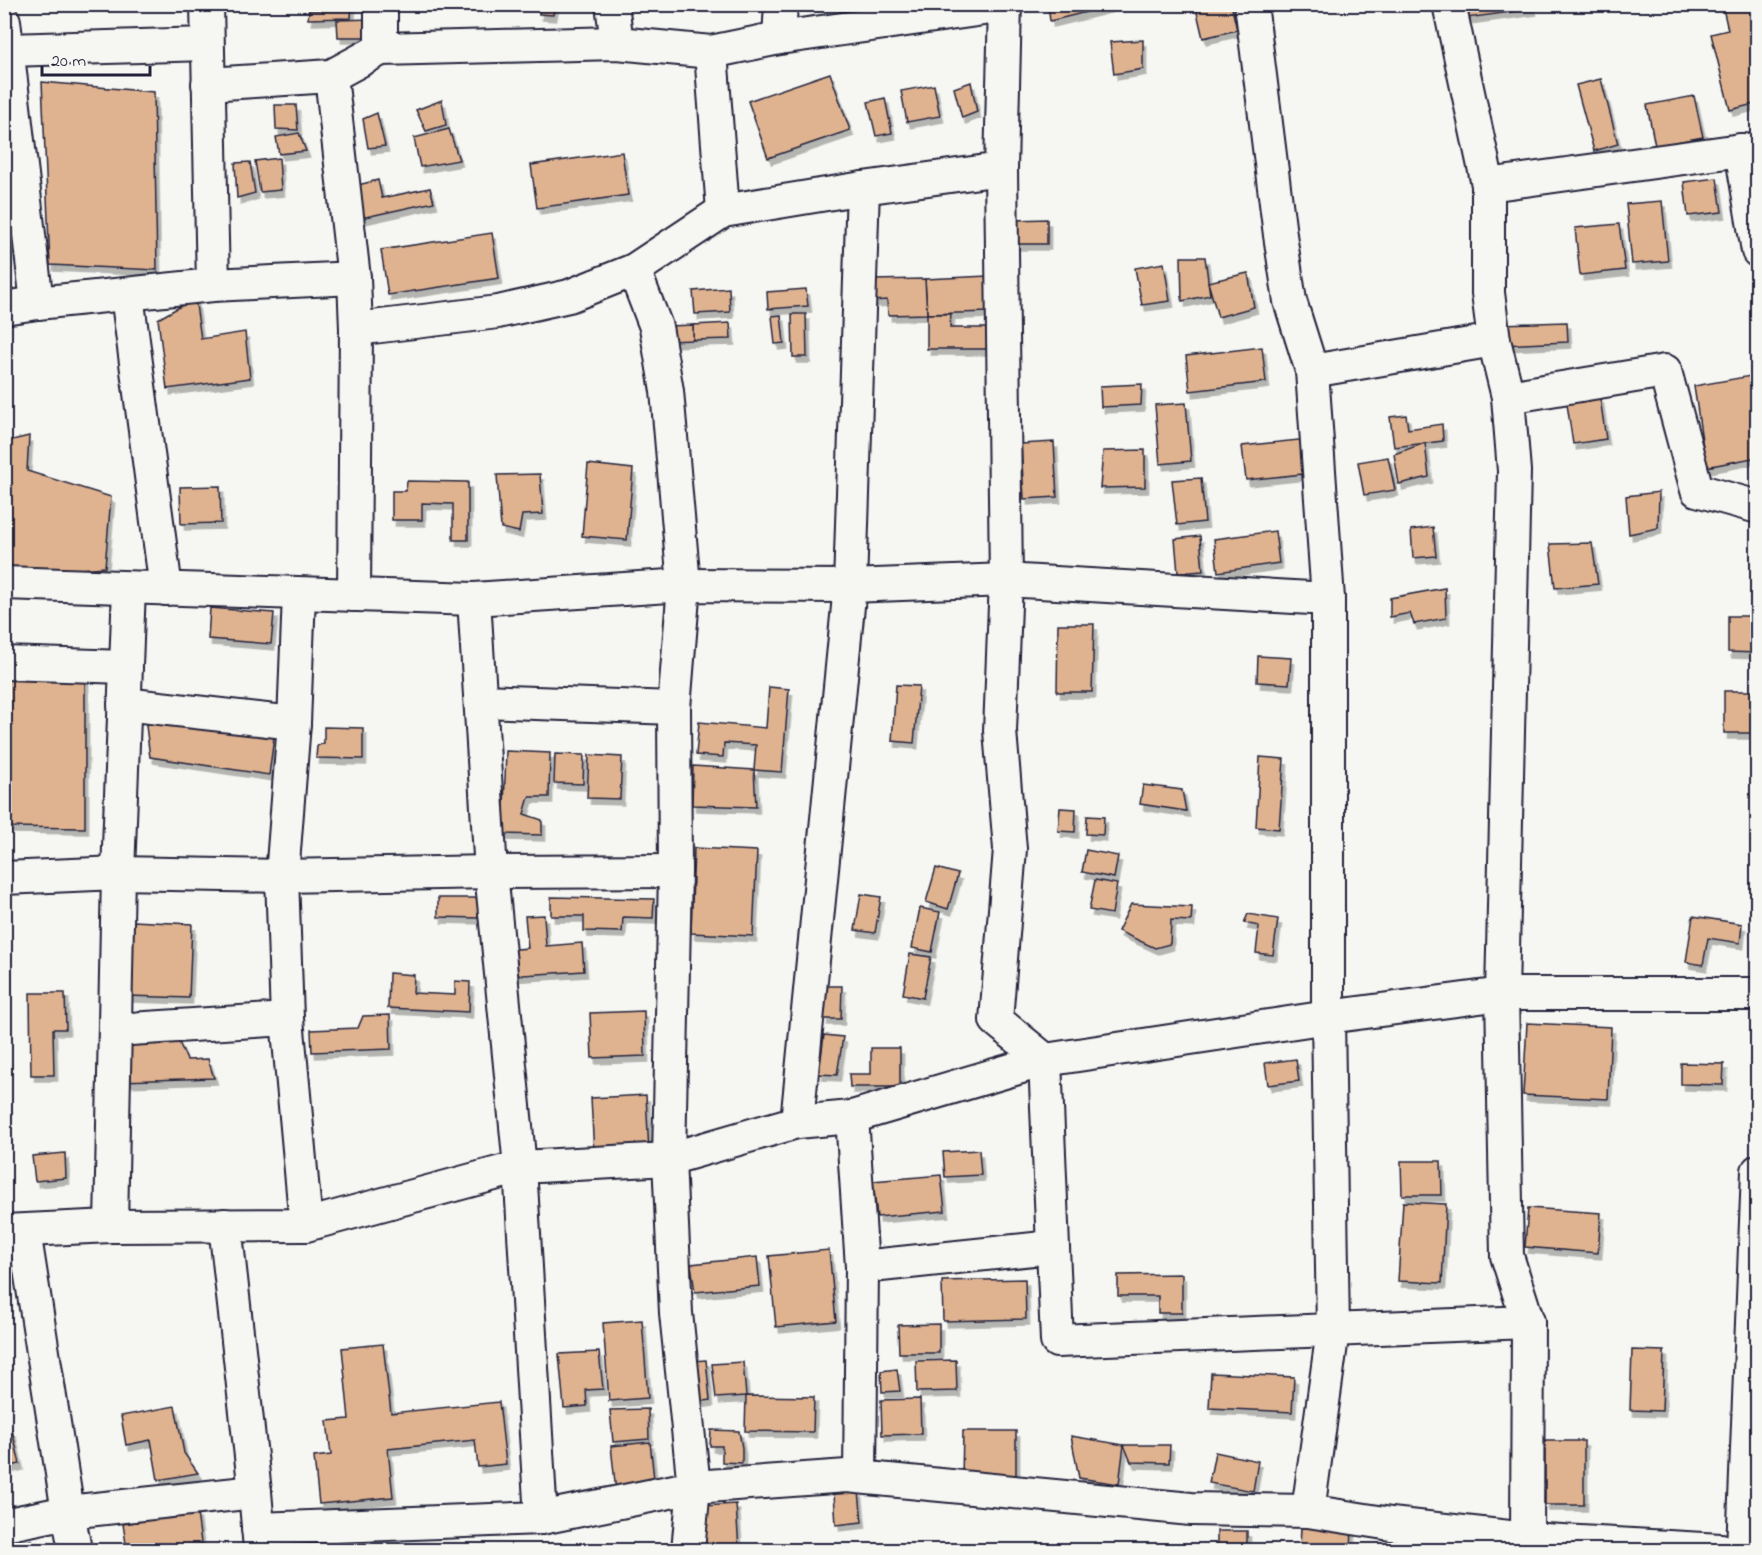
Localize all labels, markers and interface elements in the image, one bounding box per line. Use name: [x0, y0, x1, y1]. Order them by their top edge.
scale bar: [42, 39, 150, 77]
text: 20 m: [51, 49, 86, 75]

